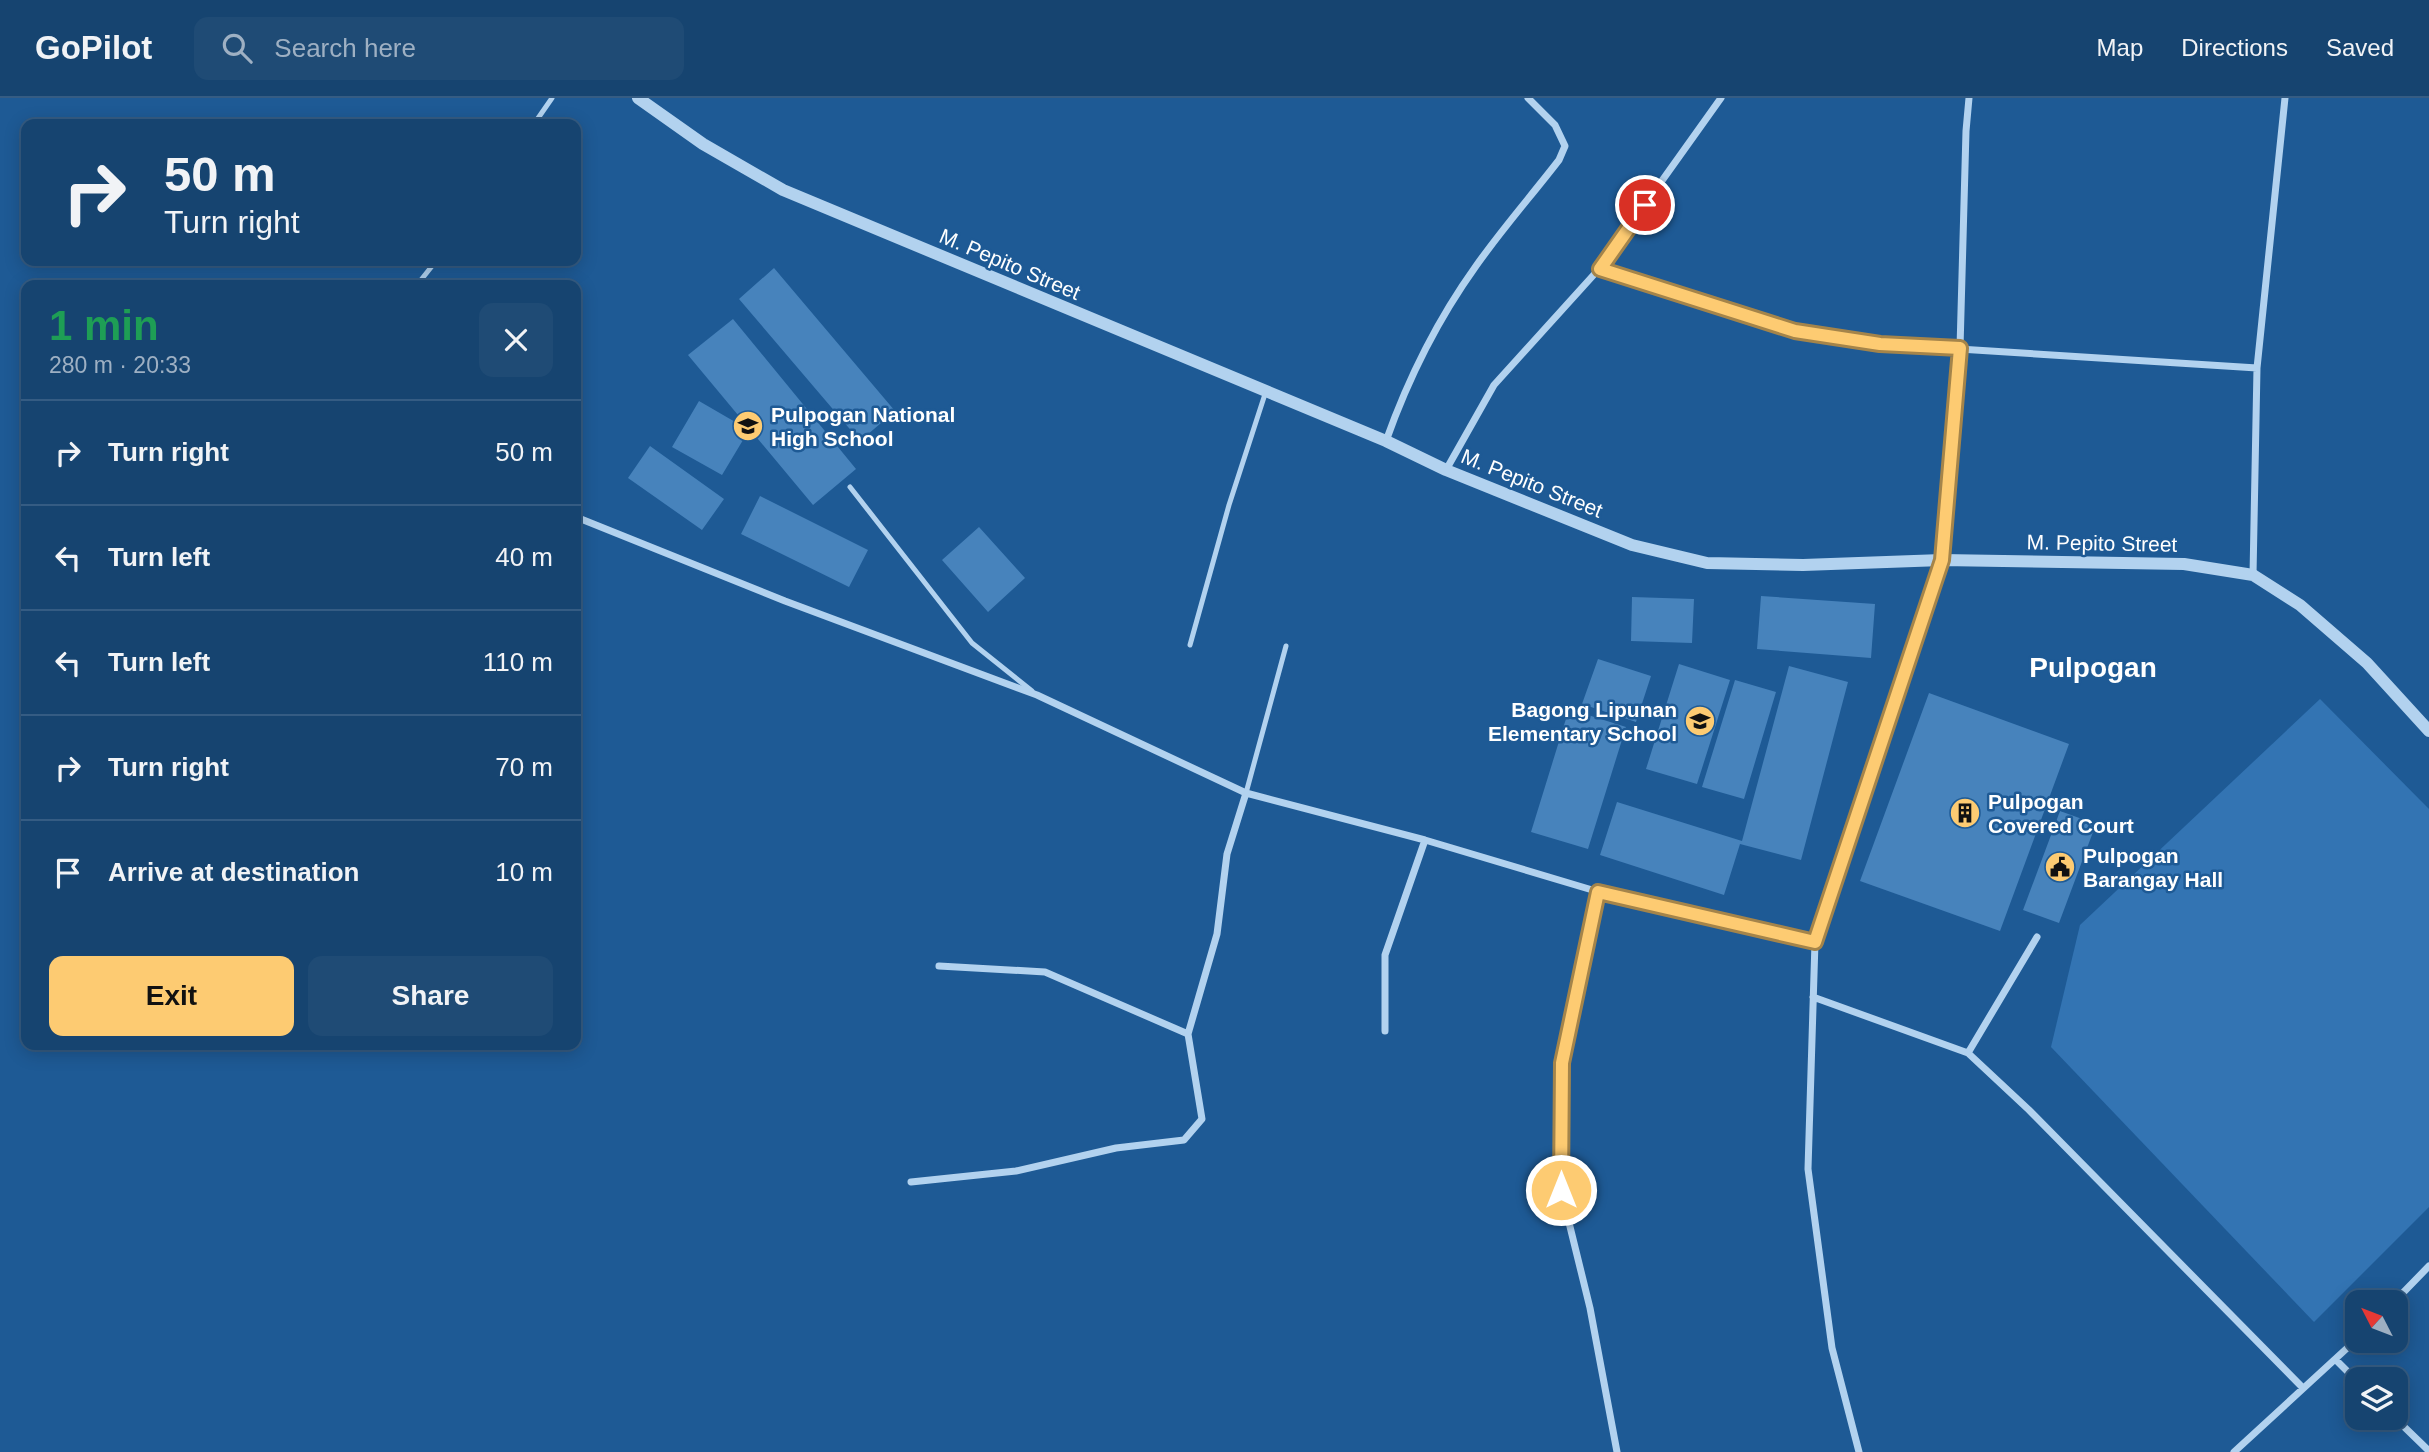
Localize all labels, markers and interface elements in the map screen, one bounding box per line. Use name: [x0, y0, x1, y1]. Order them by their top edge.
search box: [194, 17, 684, 80]
text: GoPilot: [35, 29, 152, 66]
icon: search: [218, 29, 256, 67]
text: Search here: [274, 33, 416, 63]
text: Map: [2097, 34, 2143, 61]
text: Directions: [2181, 34, 2288, 61]
text: Saved: [2326, 34, 2394, 61]
icon: right: [49, 147, 140, 238]
text: 50 m: [164, 147, 276, 201]
pin: [1615, 175, 1675, 235]
icon: arrive: [1626, 186, 1664, 224]
text: Turn right: [164, 204, 300, 240]
street label: M. Pepito Street: [936, 224, 1084, 304]
text: 1 min: [49, 302, 159, 349]
button: close: [479, 303, 553, 377]
text: 280 m · 20:33: [49, 352, 191, 378]
place label: Pulpogan National High School: [771, 403, 955, 450]
school or university icon: Pulpogan National High School: [731, 409, 765, 443]
icon: right: [49, 434, 87, 472]
text: Turn right: [108, 437, 229, 467]
text: 50 m: [495, 437, 553, 467]
street label: M. Pepito Street: [1458, 444, 1606, 522]
street label: M. Pepito Street: [2027, 530, 2178, 556]
icon: left: [49, 539, 87, 577]
text: Turn left: [108, 542, 210, 572]
text: 40 m: [495, 542, 553, 572]
icon: left: [49, 644, 87, 682]
text: Turn left: [108, 647, 210, 677]
text: 110 m: [483, 647, 553, 677]
district label: Pulpogan: [2029, 652, 2157, 683]
place label: Bagong Lipunan Elementary School: [1488, 698, 1677, 745]
school or university icon: Bagong Lipunan Elementary School: [1683, 704, 1717, 738]
icon: right: [49, 749, 87, 787]
text: Turn right: [108, 752, 229, 782]
text: 70 m: [495, 752, 553, 782]
place label: Pulpogan Covered Court: [1988, 790, 2134, 837]
building icon: Pulpogan Covered Court: [1948, 796, 1982, 830]
place label: Pulpogan Barangay Hall: [2083, 844, 2223, 891]
public building icon: Pulpogan Barangay Hall: [2043, 850, 2077, 884]
icon: arrive: [49, 854, 87, 892]
text: Arrive at destination: [108, 857, 359, 887]
text: 10 m: [495, 857, 553, 887]
button: Exit: [49, 956, 294, 1036]
button: Share: [308, 956, 553, 1036]
position arrow: [1524, 1153, 1598, 1227]
north arrow: [2345, 1290, 2408, 1353]
map controls: [2345, 1290, 2408, 1430]
button: layers: [2345, 1367, 2408, 1430]

